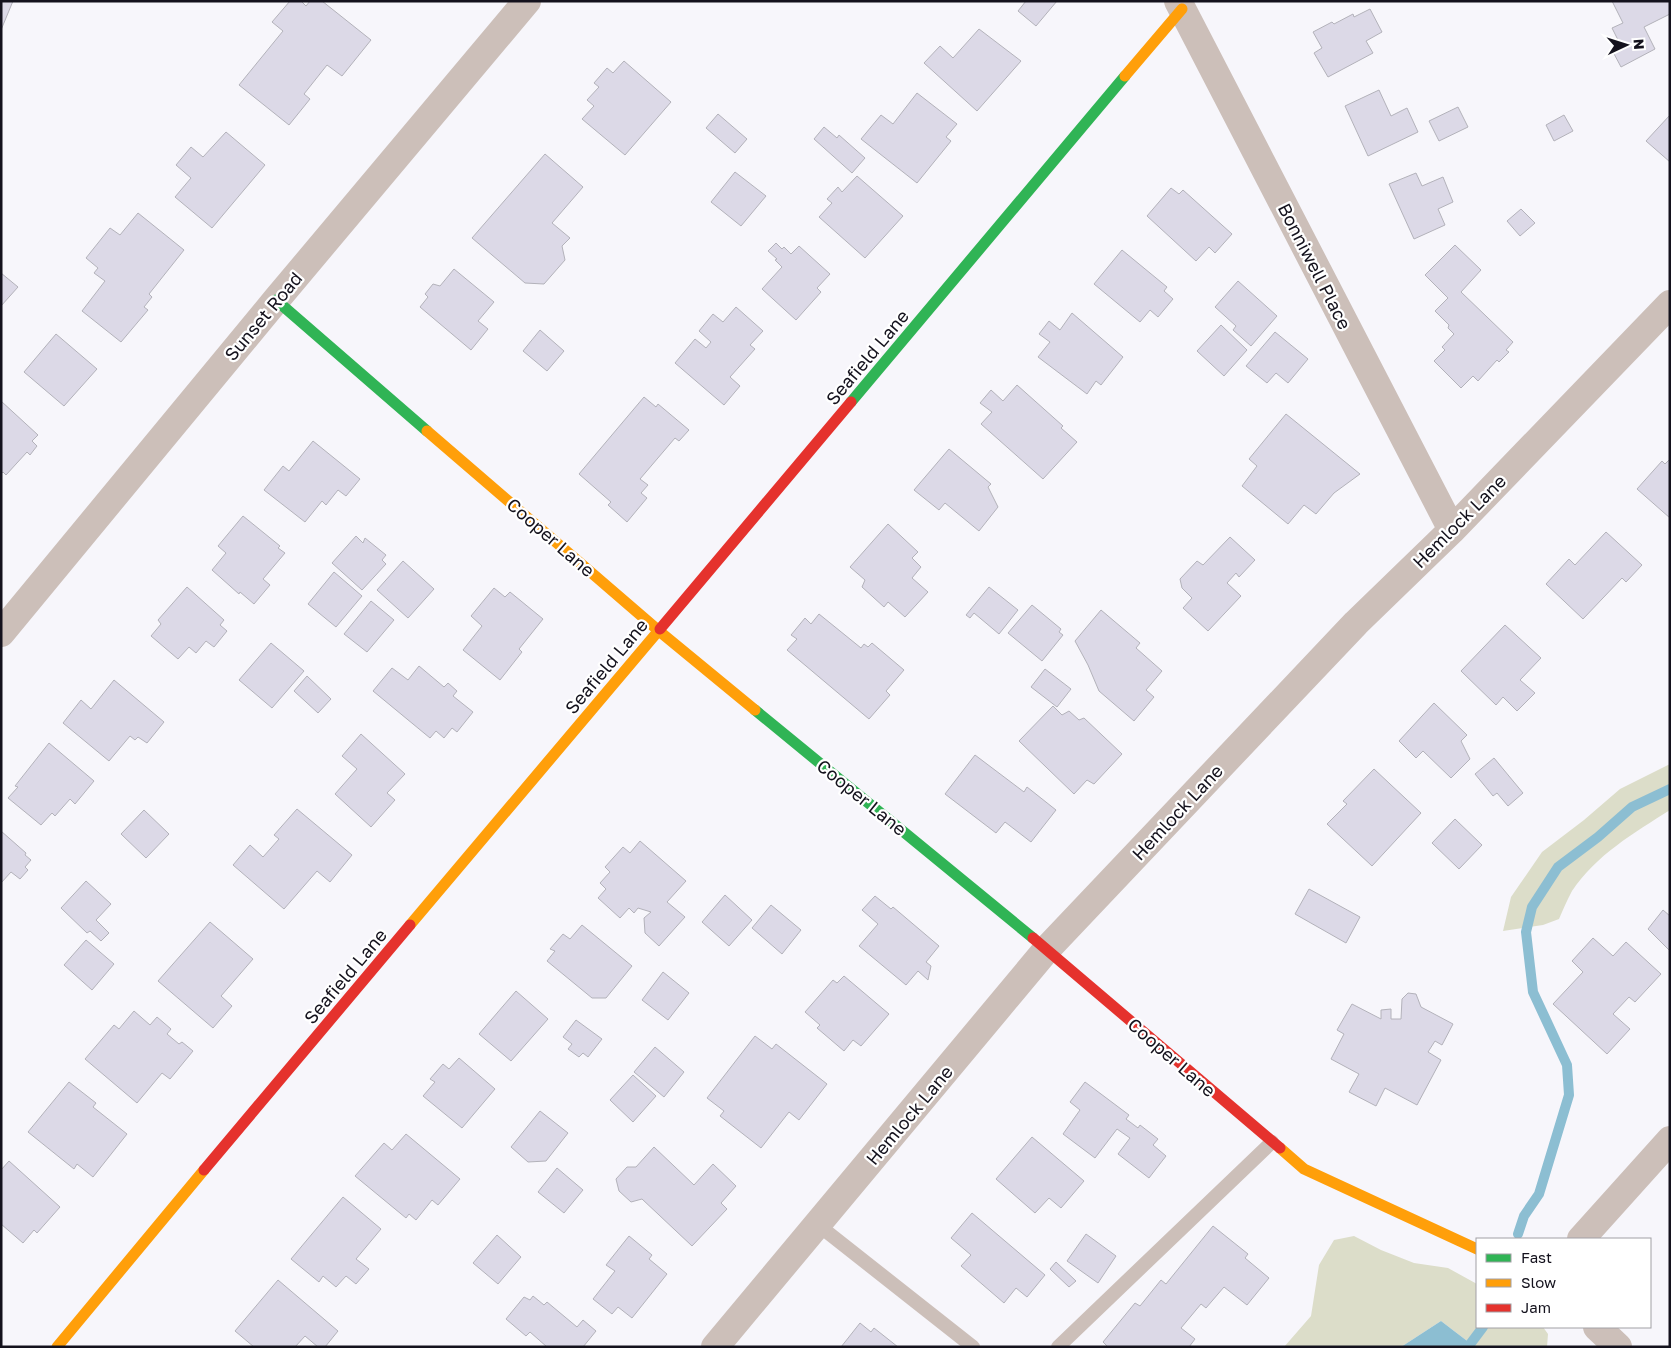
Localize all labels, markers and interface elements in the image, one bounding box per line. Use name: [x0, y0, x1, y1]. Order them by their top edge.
north arrow: [1601, 20, 1651, 70]
text: N: [1631, 38, 1648, 50]
street label: Bonniwell Place: [1274, 199, 1356, 333]
street label: Sunset Road: [219, 267, 307, 365]
street label: Seafield Lane: [821, 305, 913, 409]
street label: Hemlock Lane: [1408, 470, 1510, 572]
street label: Cooper Lane: [503, 493, 599, 581]
street label: Seafield Lane: [560, 614, 652, 718]
street label: Cooper Lane: [813, 754, 911, 840]
street label: Hemlock Lane: [1127, 760, 1227, 864]
street label: Seafield Lane: [299, 924, 391, 1028]
street label: Cooper Lane: [1124, 1013, 1220, 1101]
street label: Hemlock Lane: [861, 1061, 957, 1169]
legend: [1476, 1238, 1651, 1328]
text: Fast: [1521, 1248, 1552, 1266]
text: Slow: [1521, 1273, 1556, 1291]
text: Jam: [1521, 1298, 1551, 1316]

